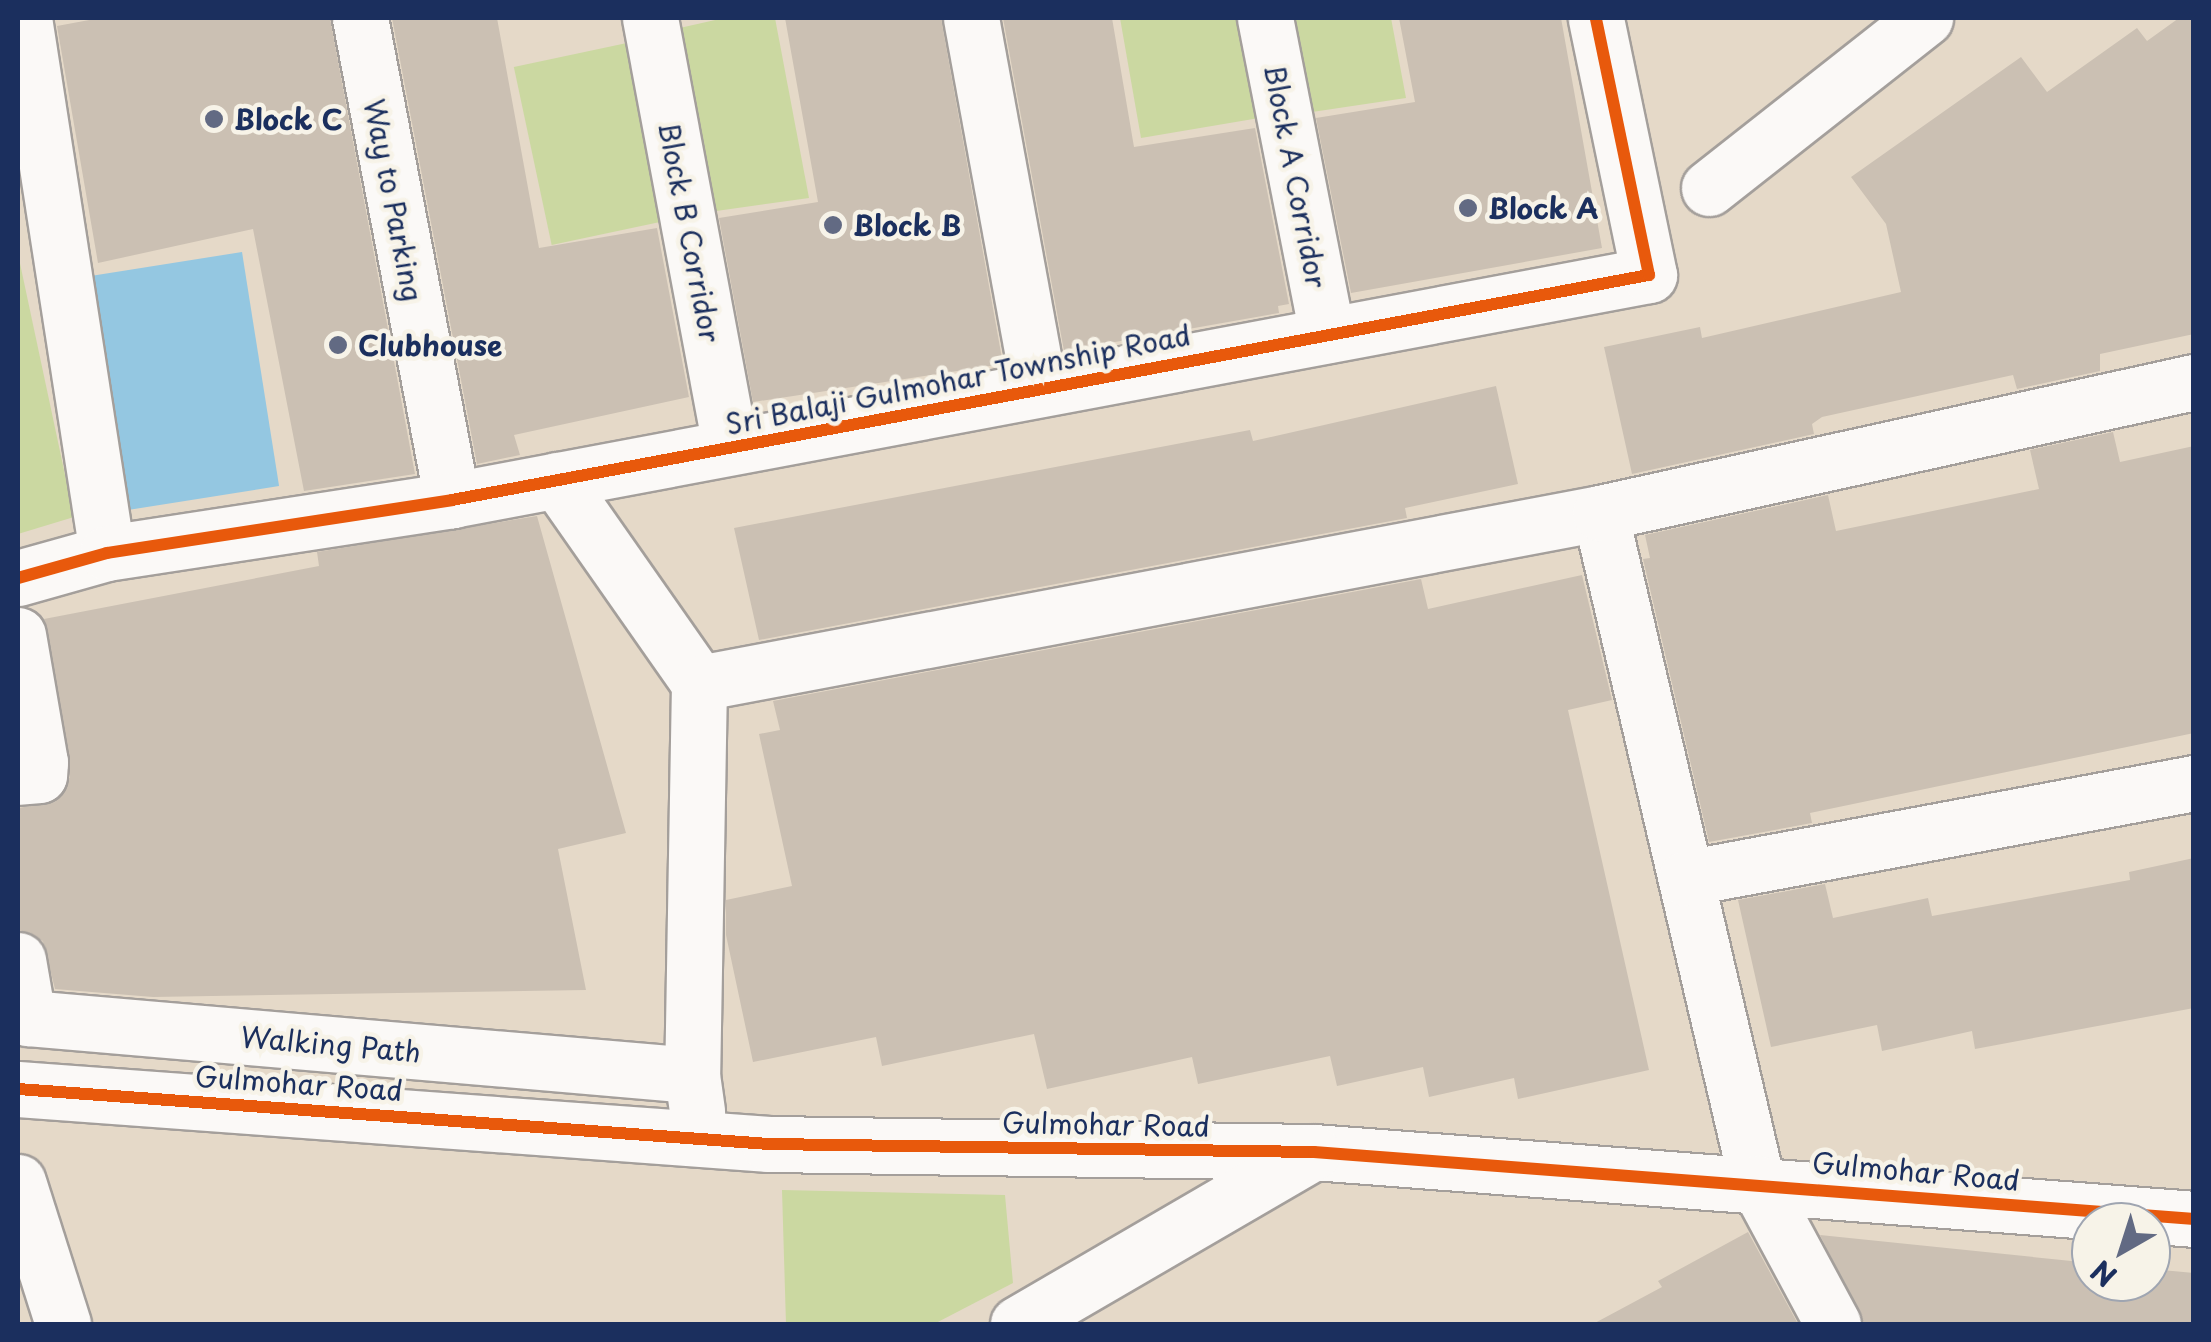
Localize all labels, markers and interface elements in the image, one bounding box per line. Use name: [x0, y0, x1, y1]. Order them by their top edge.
street label: Block A Corridor: [1258, 61, 1334, 291]
street label: Way to Parking: [357, 94, 431, 306]
place label: Block C: [234, 102, 343, 136]
marker: Block C: [203, 108, 225, 130]
street label: Block B Corridor: [652, 119, 728, 345]
place label: Block A: [1488, 191, 1598, 225]
marker: Block A: [1457, 197, 1479, 219]
place label: Block B: [853, 208, 960, 242]
marker: Block B: [822, 214, 844, 236]
street label: Sri Balaji Gulmohar Township Road: [722, 317, 1194, 441]
place label: Clubhouse: [358, 328, 502, 362]
marker: Clubhouse: [327, 334, 349, 356]
street label: Walking Path: [239, 1019, 423, 1069]
street label: Gulmohar Road: [193, 1059, 405, 1107]
street label: Gulmohar Road: [1001, 1105, 1211, 1143]
street label: Gulmohar Road: [1810, 1145, 2022, 1197]
north arrow: [2071, 1202, 2171, 1302]
text: N: [2081, 1250, 2125, 1298]

